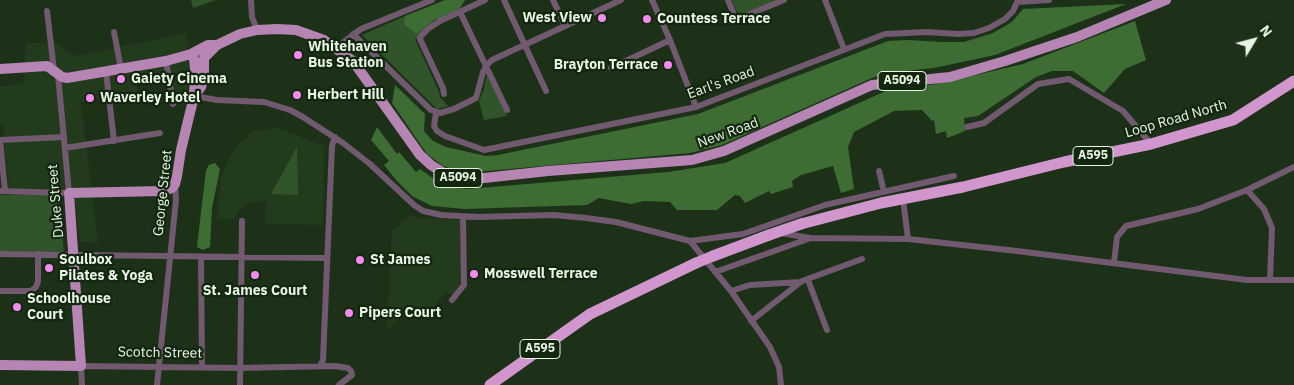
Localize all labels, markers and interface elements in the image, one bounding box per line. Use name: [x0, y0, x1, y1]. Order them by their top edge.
place label: West View: [523, 10, 592, 26]
place label: Countess Terrace: [657, 11, 770, 27]
marker: West View: [596, 12, 608, 24]
marker: Countess Terrace: [641, 13, 653, 25]
north arrow: [1229, 15, 1279, 65]
text: N: [1256, 22, 1276, 40]
place label: Whitehaven Bus Station: [308, 39, 387, 72]
marker: Whitehaven Bus Station: [292, 49, 304, 61]
place label: Brayton Terrace: [554, 57, 658, 73]
marker: Brayton Terrace: [662, 59, 674, 71]
street label: Earl's Road: [685, 63, 757, 103]
place label: Gaiety Cinema: [131, 71, 227, 87]
road number: A5094: [878, 72, 926, 90]
marker: Gaiety Cinema: [115, 73, 127, 85]
place label: Herbert Hill: [307, 87, 384, 103]
marker: Herbert Hill: [291, 89, 303, 101]
place label: Waverley Hotel: [100, 90, 200, 106]
marker: Waverley Hotel: [84, 92, 96, 104]
street label: Loop Road North: [1123, 96, 1229, 142]
street label: New Road: [695, 114, 761, 152]
road number: A595: [1073, 146, 1113, 166]
street label: George Street: [150, 149, 176, 237]
street label: Duke Street: [44, 163, 68, 239]
road number: A5094: [434, 168, 482, 188]
place label: Soulbox Pilates & Yoga: [59, 252, 153, 284]
place label: St James: [370, 252, 431, 268]
marker: St James: [354, 254, 366, 266]
marker: Soulbox Pilates & Yoga: [43, 262, 55, 274]
place label: Mosswell Terrace: [484, 266, 598, 282]
marker: Mosswell Terrace: [468, 268, 480, 280]
marker: St. James Court: [249, 269, 261, 281]
place label: St. James Court: [203, 283, 307, 299]
place label: Schoolhouse Court: [27, 291, 111, 324]
marker: Schoolhouse Court: [11, 301, 23, 313]
place label: Pipers Court: [359, 305, 441, 321]
marker: Pipers Court: [343, 307, 355, 319]
road number: A595: [520, 339, 560, 358]
street label: Scotch Street: [118, 344, 202, 362]

